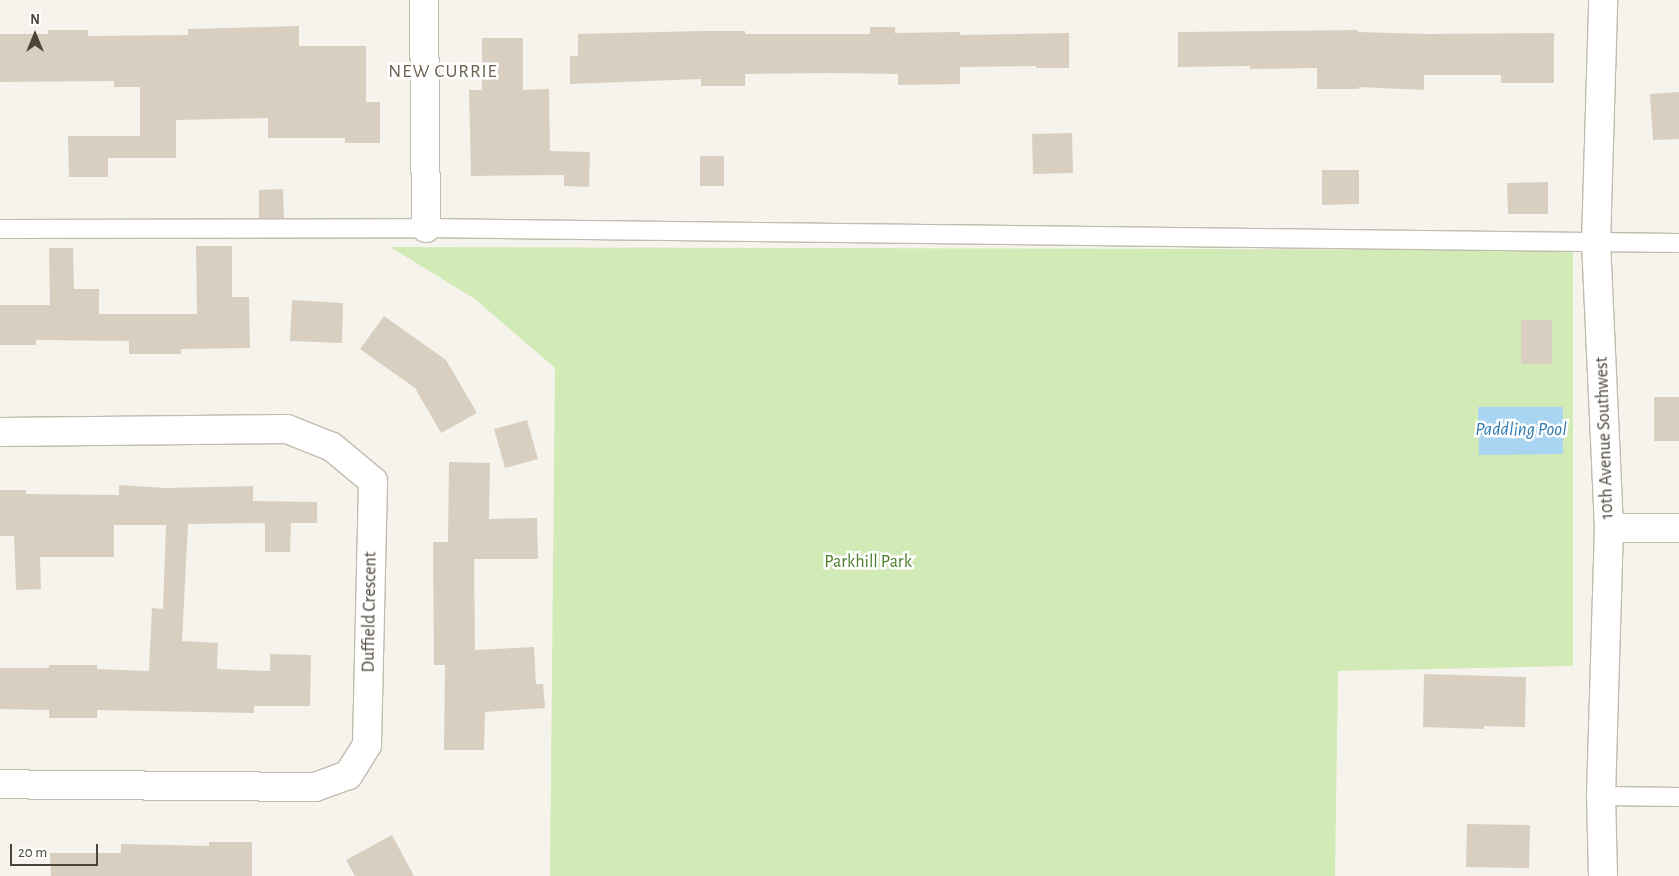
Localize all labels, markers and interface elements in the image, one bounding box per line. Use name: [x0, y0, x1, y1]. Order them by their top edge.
north arrow: [10, 10, 60, 60]
text: N: [30, 13, 40, 27]
district label: NEW CURRIE: [387, 61, 499, 83]
street label: 10th Avenue Southwest: [1591, 356, 1619, 520]
water label: Paddling Pool: [1475, 419, 1567, 441]
street label: Duffield Crescent: [358, 551, 382, 673]
park label: Parkhill Park: [824, 551, 912, 573]
scale bar: [12, 834, 100, 866]
text: 20 m: [18, 845, 47, 860]

